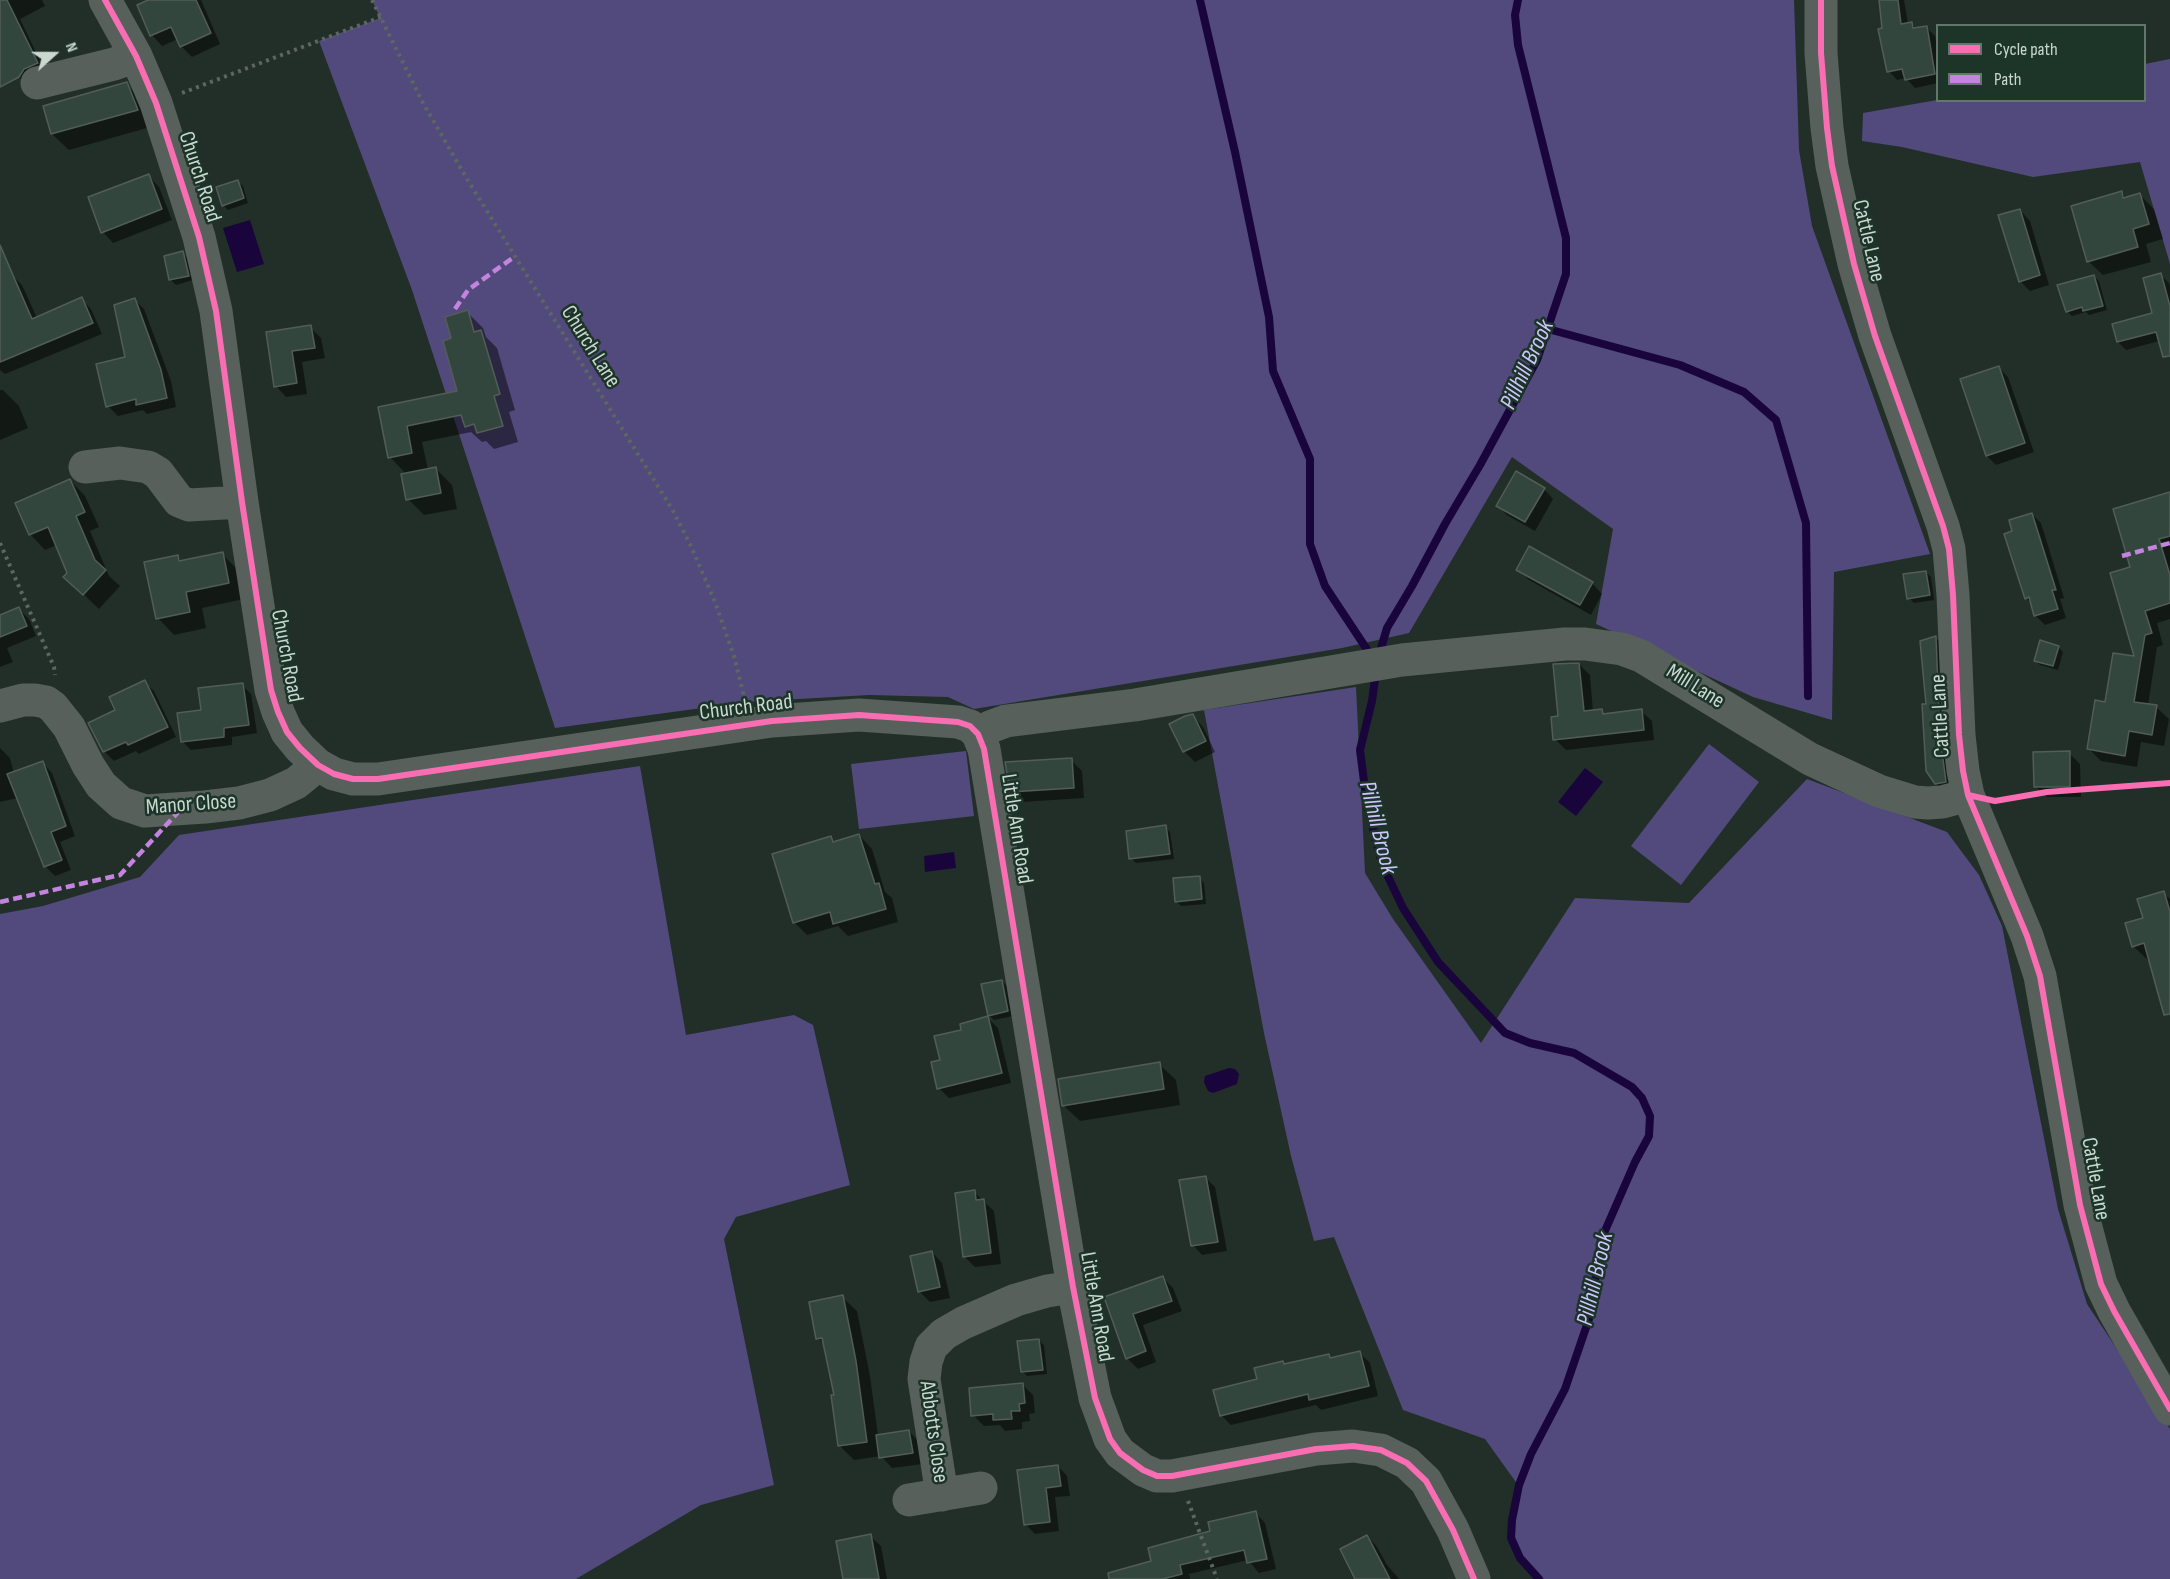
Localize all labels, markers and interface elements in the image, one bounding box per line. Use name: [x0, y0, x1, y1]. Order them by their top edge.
north arrow: [24, 24, 84, 84]
legend: [1936, 24, 2146, 102]
text: Cycle path: [1994, 39, 2058, 60]
text: N: [61, 40, 82, 55]
text: Path: [1994, 69, 2022, 90]
street label: Church Road: [172, 128, 226, 226]
street label: Cattle Lane: [1846, 197, 1890, 285]
street label: Church Lane: [554, 301, 626, 393]
water label: Pillhill Brook: [1495, 316, 1561, 414]
street label: Church Road: [264, 608, 308, 704]
street label: Mill Lane: [1661, 659, 1729, 715]
street label: Cattle Lane: [1926, 674, 1956, 758]
street label: Church Road: [698, 689, 794, 727]
street label: Little Ann Road: [994, 772, 1038, 886]
water label: Pillhill Brook: [1352, 778, 1402, 878]
street label: Manor Close: [145, 789, 237, 821]
street label: Cattle Lane: [2075, 1136, 2115, 1222]
water label: Pillhill Brook: [1571, 1229, 1621, 1329]
street label: Little Ann Road: [1073, 1250, 1119, 1364]
street label: Abbotts Close: [913, 1379, 953, 1485]

